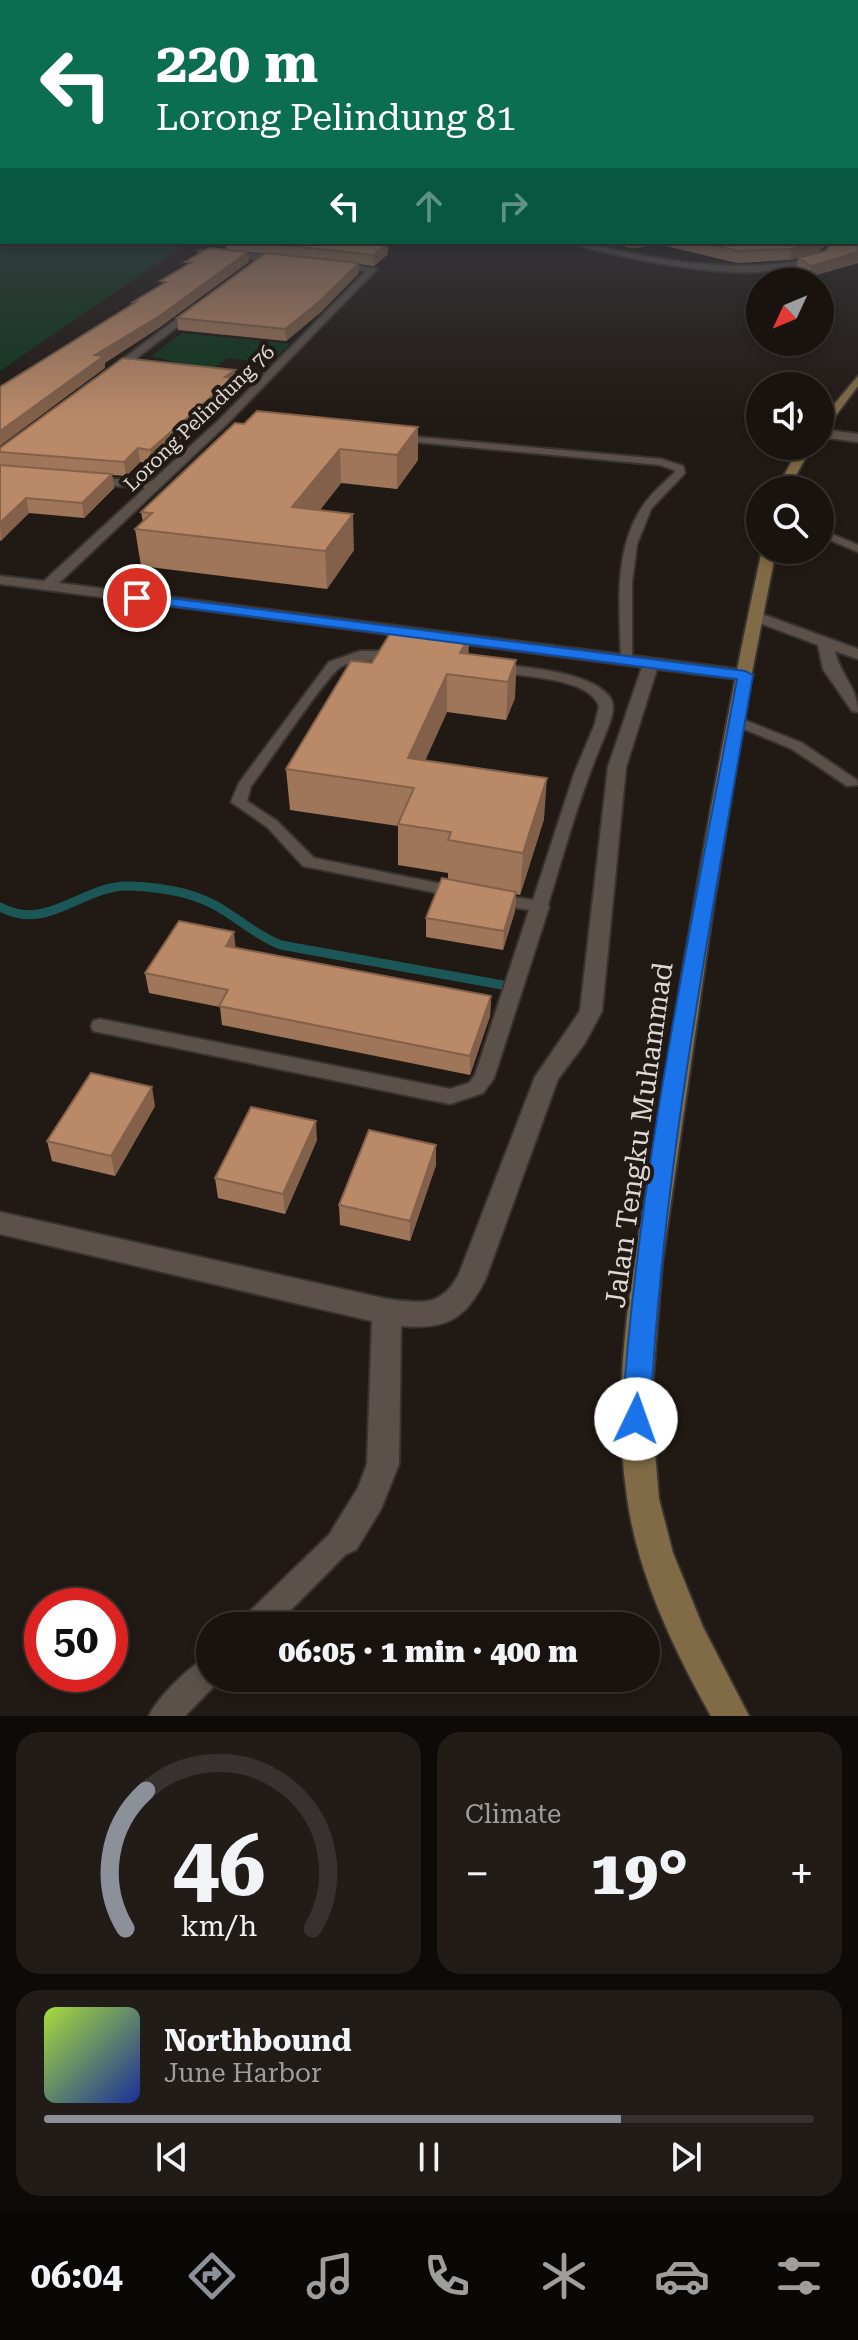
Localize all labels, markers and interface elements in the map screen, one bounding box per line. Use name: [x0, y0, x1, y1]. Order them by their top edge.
text: 220 m: [156, 30, 318, 96]
icon: left: [24, 32, 128, 136]
text: Lorong Pelindung 81: [156, 97, 516, 139]
icon: left: [323, 184, 367, 228]
icon: ahead: [407, 184, 451, 228]
icon: right: [491, 184, 535, 228]
north arrow: [746, 268, 834, 356]
map controls: [746, 268, 834, 564]
street label: Lorong Pelindung 76: [119, 340, 279, 496]
button: sound: [746, 372, 834, 460]
button: search: [746, 476, 834, 564]
pin: [103, 564, 171, 632]
icon: arrive: [115, 576, 159, 620]
street label: Jalan Tengku Muhammad: [598, 960, 680, 1310]
position arrow: [594, 1377, 678, 1461]
speed limit sign: 50: [24, 1588, 128, 1692]
text: 06:05 · 1 min · 400 m: [278, 1634, 578, 1669]
text: Climate: [465, 1799, 561, 1829]
text: 46: [172, 1818, 265, 1915]
text: 19°: [591, 1838, 688, 1909]
text: −: [465, 1848, 490, 1900]
text: +: [789, 1848, 814, 1900]
text: km/h: [180, 1909, 257, 1943]
text: Northbound: [164, 2023, 352, 2058]
text: June Harbor: [164, 2058, 322, 2088]
icon: previous: [150, 2135, 194, 2179]
icon: pause: [407, 2135, 451, 2179]
icon: next: [664, 2135, 708, 2179]
icon: directions: [184, 2248, 240, 2304]
icon: music: [302, 2248, 358, 2304]
icon: phone: [419, 2248, 475, 2304]
icon: climate: [536, 2248, 592, 2304]
icon: car: [654, 2248, 710, 2304]
icon: filters: [771, 2248, 827, 2304]
text: 06:04: [31, 2255, 123, 2297]

